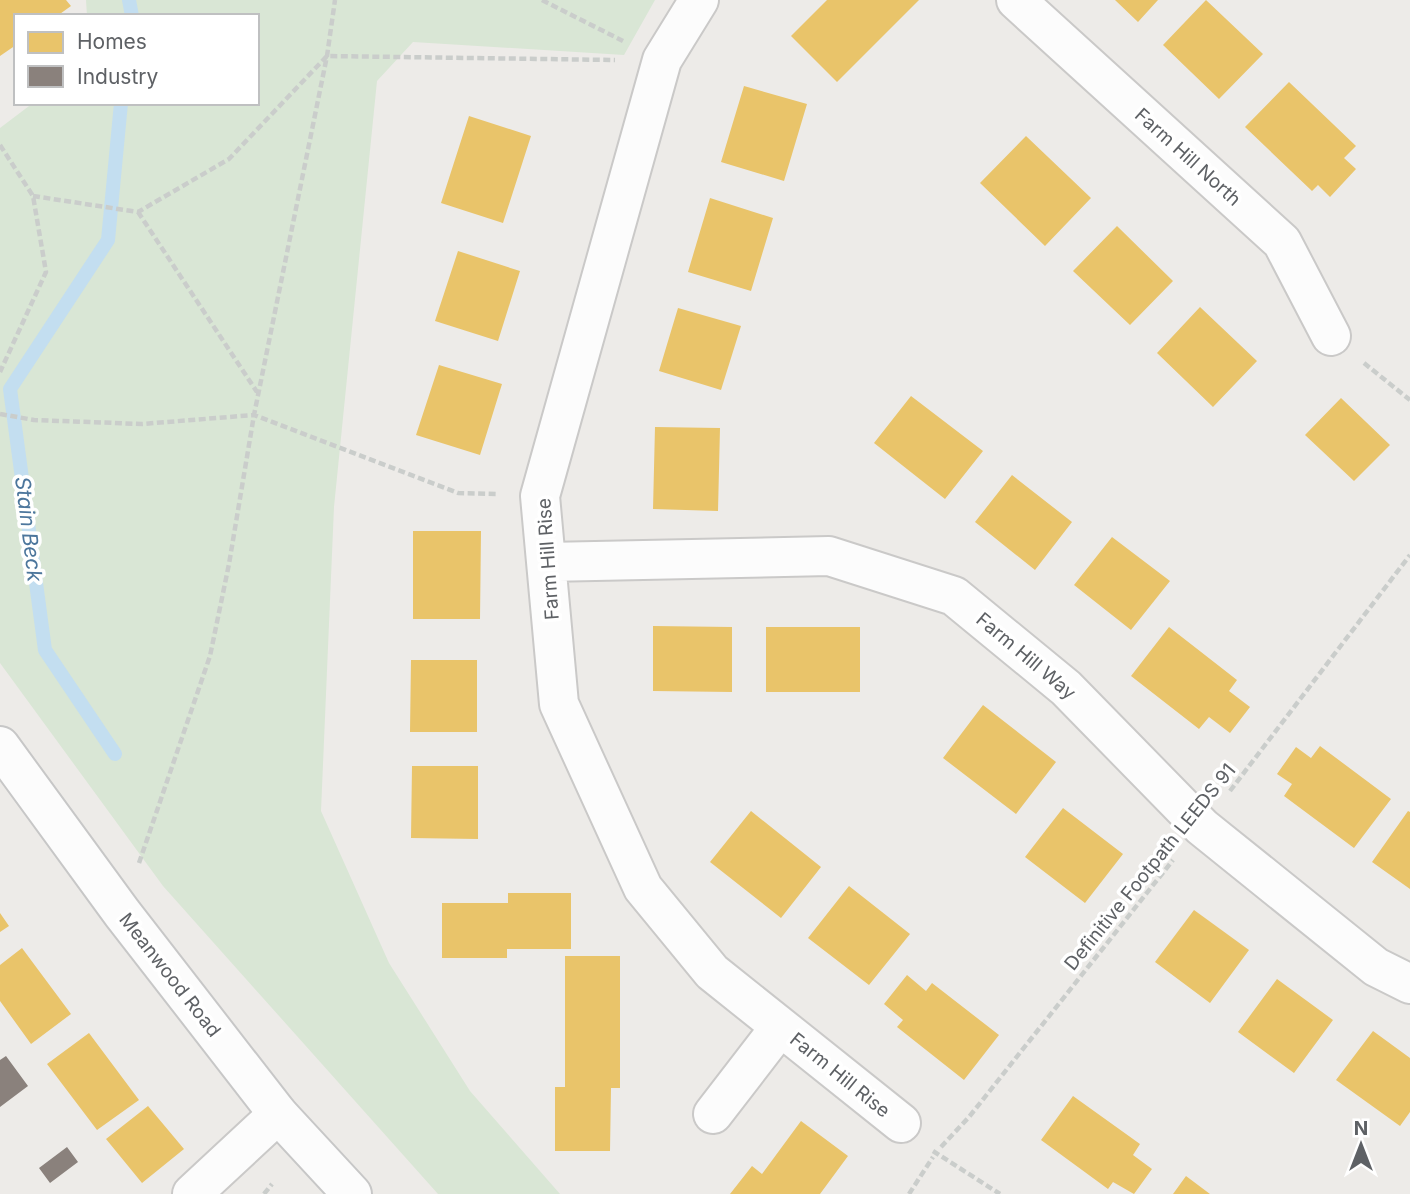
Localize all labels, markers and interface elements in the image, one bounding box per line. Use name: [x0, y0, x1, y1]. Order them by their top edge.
legend: [14, 14, 259, 105]
text: Homes: [77, 29, 147, 54]
text: Industry: [77, 64, 159, 89]
street label: Farm Hill North: [1130, 103, 1246, 211]
water label: Stain Beck: [10, 475, 48, 583]
street label: Farm Hill Rise: [532, 497, 564, 621]
street label: Farm Hill Way: [972, 608, 1081, 705]
street label: Definitive Footpath LEEDS 91: [1060, 759, 1240, 975]
street label: Meanwood Road: [114, 908, 226, 1042]
street label: Farm Hill Rise: [785, 1028, 895, 1122]
north arrow: [1326, 1110, 1396, 1180]
text: N: [1354, 1117, 1368, 1140]

